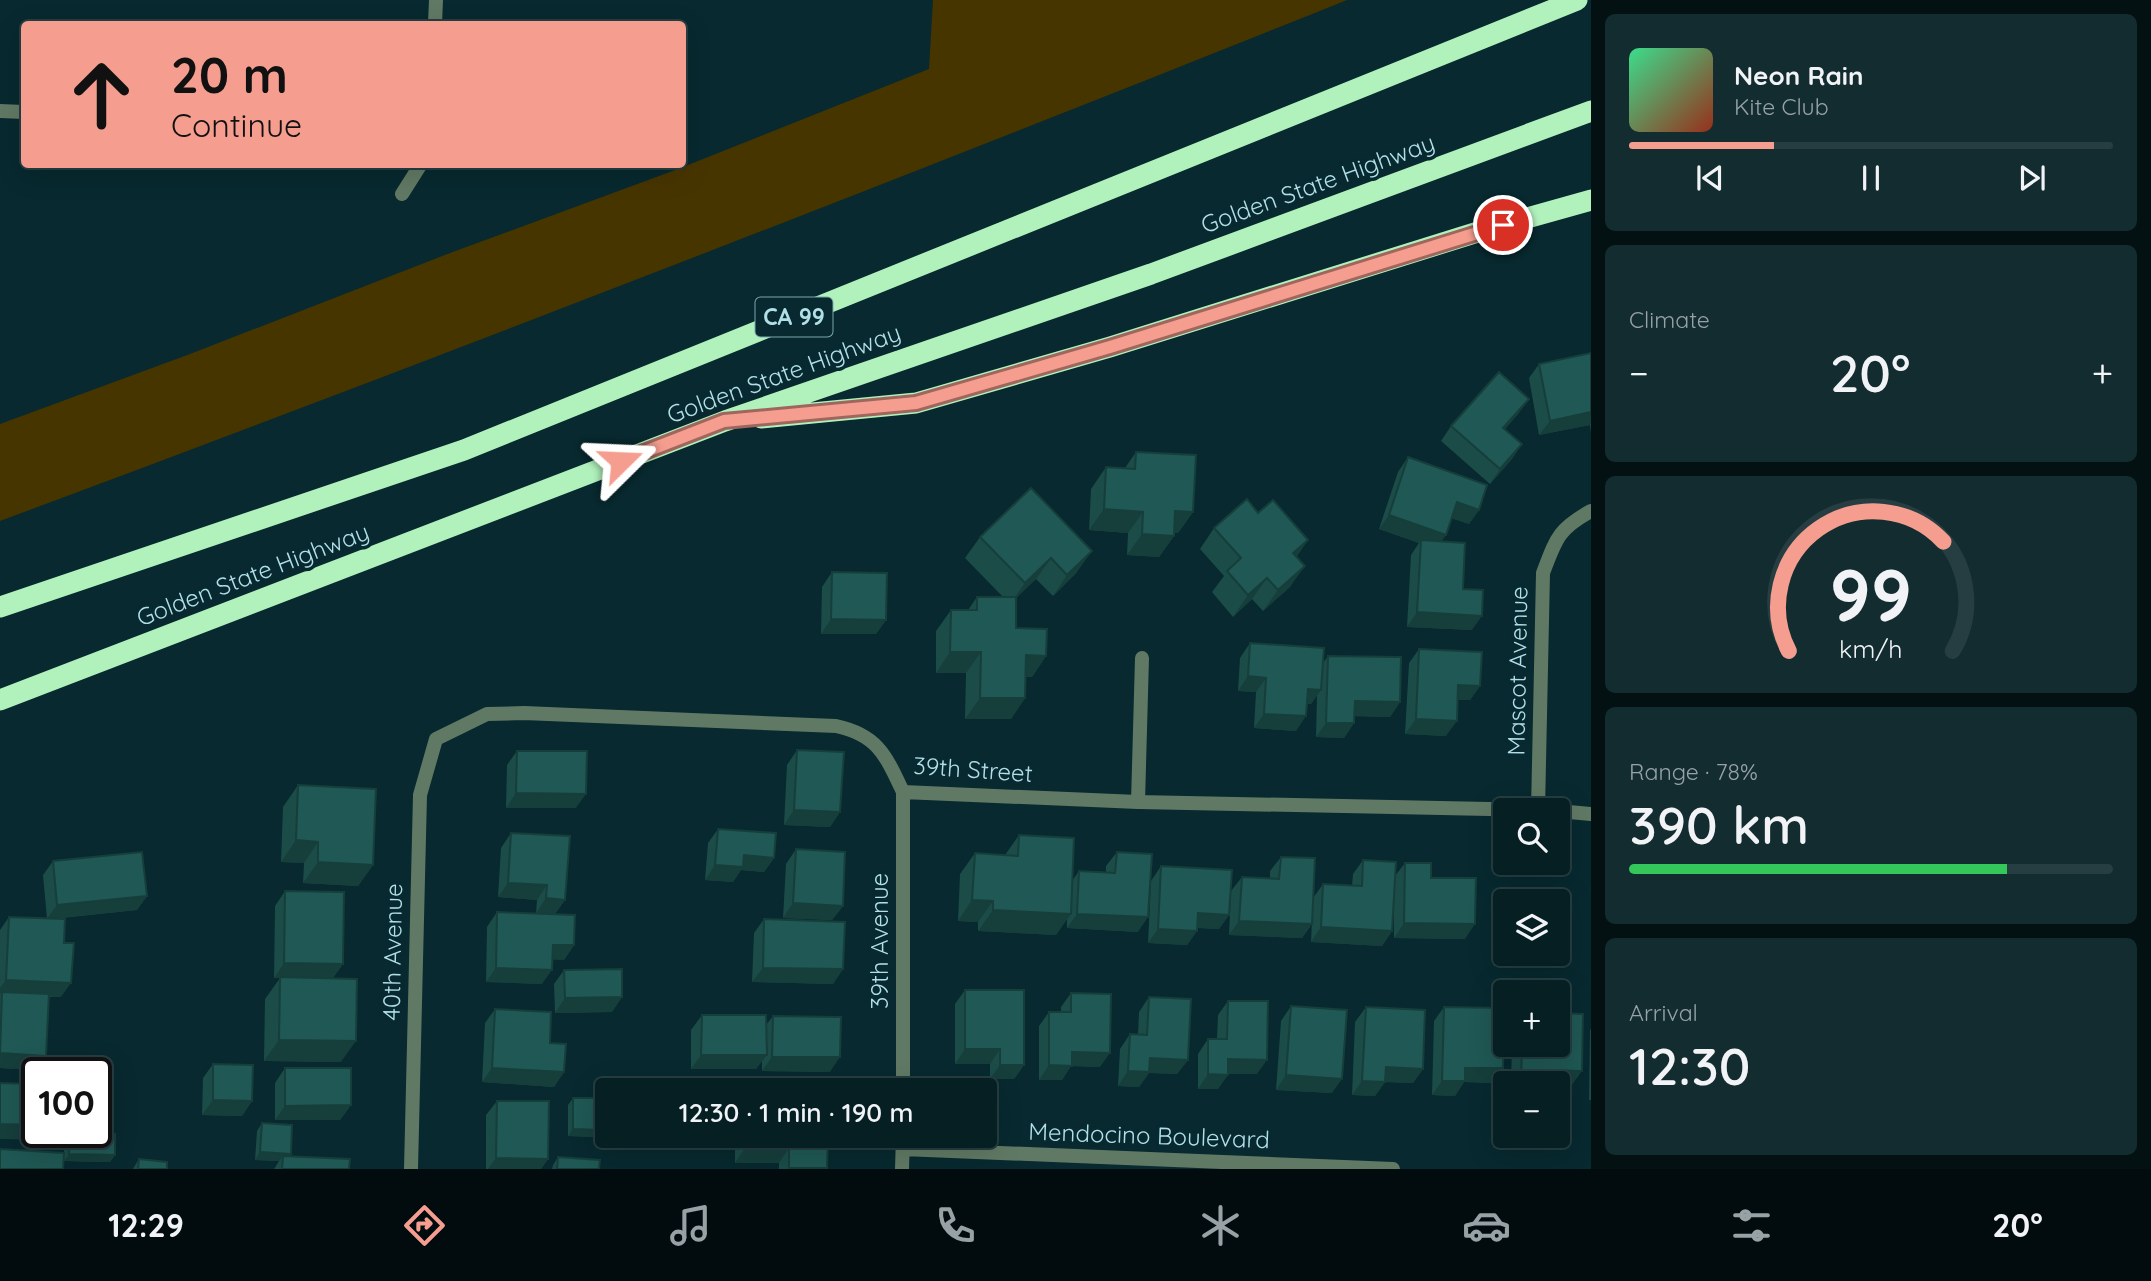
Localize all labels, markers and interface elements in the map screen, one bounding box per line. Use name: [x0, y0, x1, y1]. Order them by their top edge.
text: 20 m: [171, 44, 288, 105]
icon: ahead: [56, 49, 147, 140]
text: Neon Rain: [1734, 59, 1863, 92]
text: Kite Club: [1734, 92, 1829, 121]
text: Continue: [171, 105, 302, 145]
street label: Golden State Highway: [1197, 127, 1439, 239]
icon: previous: [1691, 159, 1729, 197]
icon: pause: [1852, 159, 1890, 197]
icon: next: [2013, 159, 2051, 197]
pin: [1473, 195, 1533, 255]
icon: arrive: [1484, 206, 1522, 244]
road number: CA 99: [756, 298, 832, 336]
text: Climate: [1629, 305, 1710, 334]
street label: Golden State Highway: [663, 317, 905, 429]
text: 20°: [1830, 340, 1910, 405]
text: −: [1629, 349, 1649, 397]
text: +: [2092, 349, 2113, 397]
position arrow: [584, 424, 658, 498]
street label: Golden State Highway: [132, 516, 373, 632]
text: 99: [1830, 548, 1912, 639]
street label: Mascot Avenue: [1501, 586, 1533, 756]
text: km/h: [1839, 632, 1903, 663]
street label: 39th Street: [912, 750, 1034, 788]
text: Range · 78%: [1629, 757, 1758, 786]
text: 390 km: [1629, 792, 1809, 857]
map controls: [1493, 798, 1570, 1148]
button: search: [1493, 798, 1570, 875]
street label: 39th Avenue: [864, 873, 894, 1009]
street label: 40th Avenue: [376, 883, 408, 1021]
button: layers: [1493, 889, 1570, 966]
button: +: [1493, 980, 1570, 1057]
text: Arrival: [1629, 998, 1698, 1027]
text: 12:30: [1629, 1033, 1750, 1098]
speed limit sign: 100: [21, 1057, 112, 1148]
button: −: [1493, 1071, 1570, 1148]
text: 12:30 · 1 min · 190 m: [679, 1096, 913, 1129]
street label: Mendocino Boulevard: [1028, 1116, 1270, 1154]
icon: directions: [400, 1201, 449, 1250]
icon: music: [666, 1201, 715, 1250]
icon: phone: [931, 1201, 980, 1250]
icon: climate: [1196, 1201, 1245, 1250]
icon: car: [1462, 1201, 1511, 1250]
icon: filters: [1727, 1201, 1776, 1250]
text: 12:29: [108, 1205, 184, 1245]
text: 20°: [1992, 1205, 2043, 1245]

